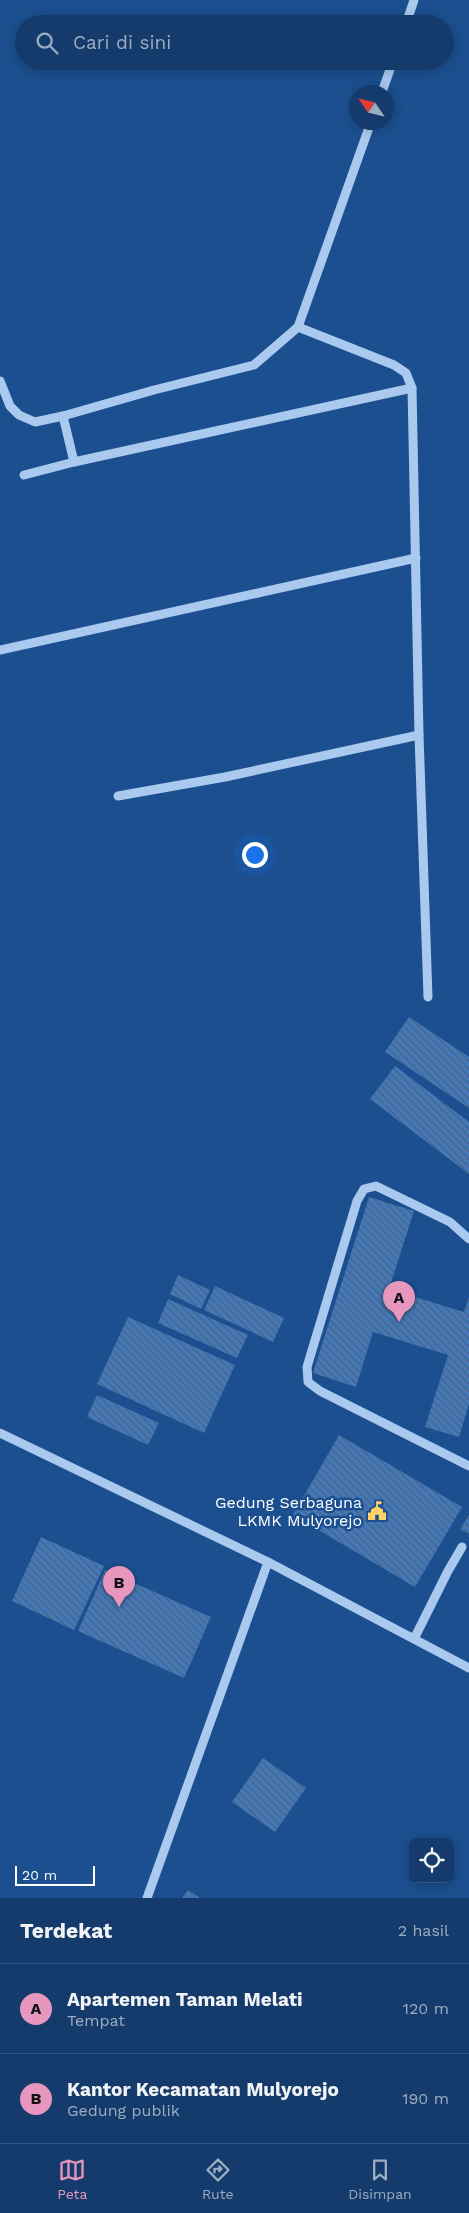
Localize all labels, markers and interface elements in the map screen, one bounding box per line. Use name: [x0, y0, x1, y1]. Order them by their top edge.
search box: [15, 15, 454, 70]
icon: search: [33, 29, 61, 57]
text: Cari di sini: [73, 31, 171, 54]
north arrow: [349, 85, 394, 130]
your location: [242, 842, 268, 868]
pin: A: [383, 1281, 415, 1322]
place label: Gedung Serbaguna LKMK Mulyorejo: [215, 1493, 362, 1530]
public building icon: Gedung Serbaguna LKMK Mulyorejo: [366, 1500, 388, 1522]
pin: B: [103, 1566, 135, 1607]
map controls: [409, 1838, 454, 1883]
button: locate: [409, 1838, 454, 1883]
scale bar: [15, 1863, 95, 1886]
text: 20 m: [22, 1867, 57, 1883]
text: Terdekat: [20, 1918, 112, 1943]
text: 2 hasil: [398, 1921, 449, 1940]
text: Apartemen Taman Melati: [67, 1988, 303, 2011]
text: A: [31, 1999, 41, 2018]
text: 120 m: [403, 1999, 449, 2018]
text: Tempat: [67, 2011, 125, 2030]
text: Kantor Kecamatan Mulyorejo: [67, 2078, 339, 2101]
text: B: [31, 2089, 41, 2108]
text: 190 m: [402, 2089, 449, 2108]
text: Gedung publik: [67, 2101, 180, 2120]
tab: Peta: [57, 2156, 87, 2202]
tab: Rute: [202, 2156, 234, 2202]
tab: Disimpan: [348, 2156, 412, 2202]

